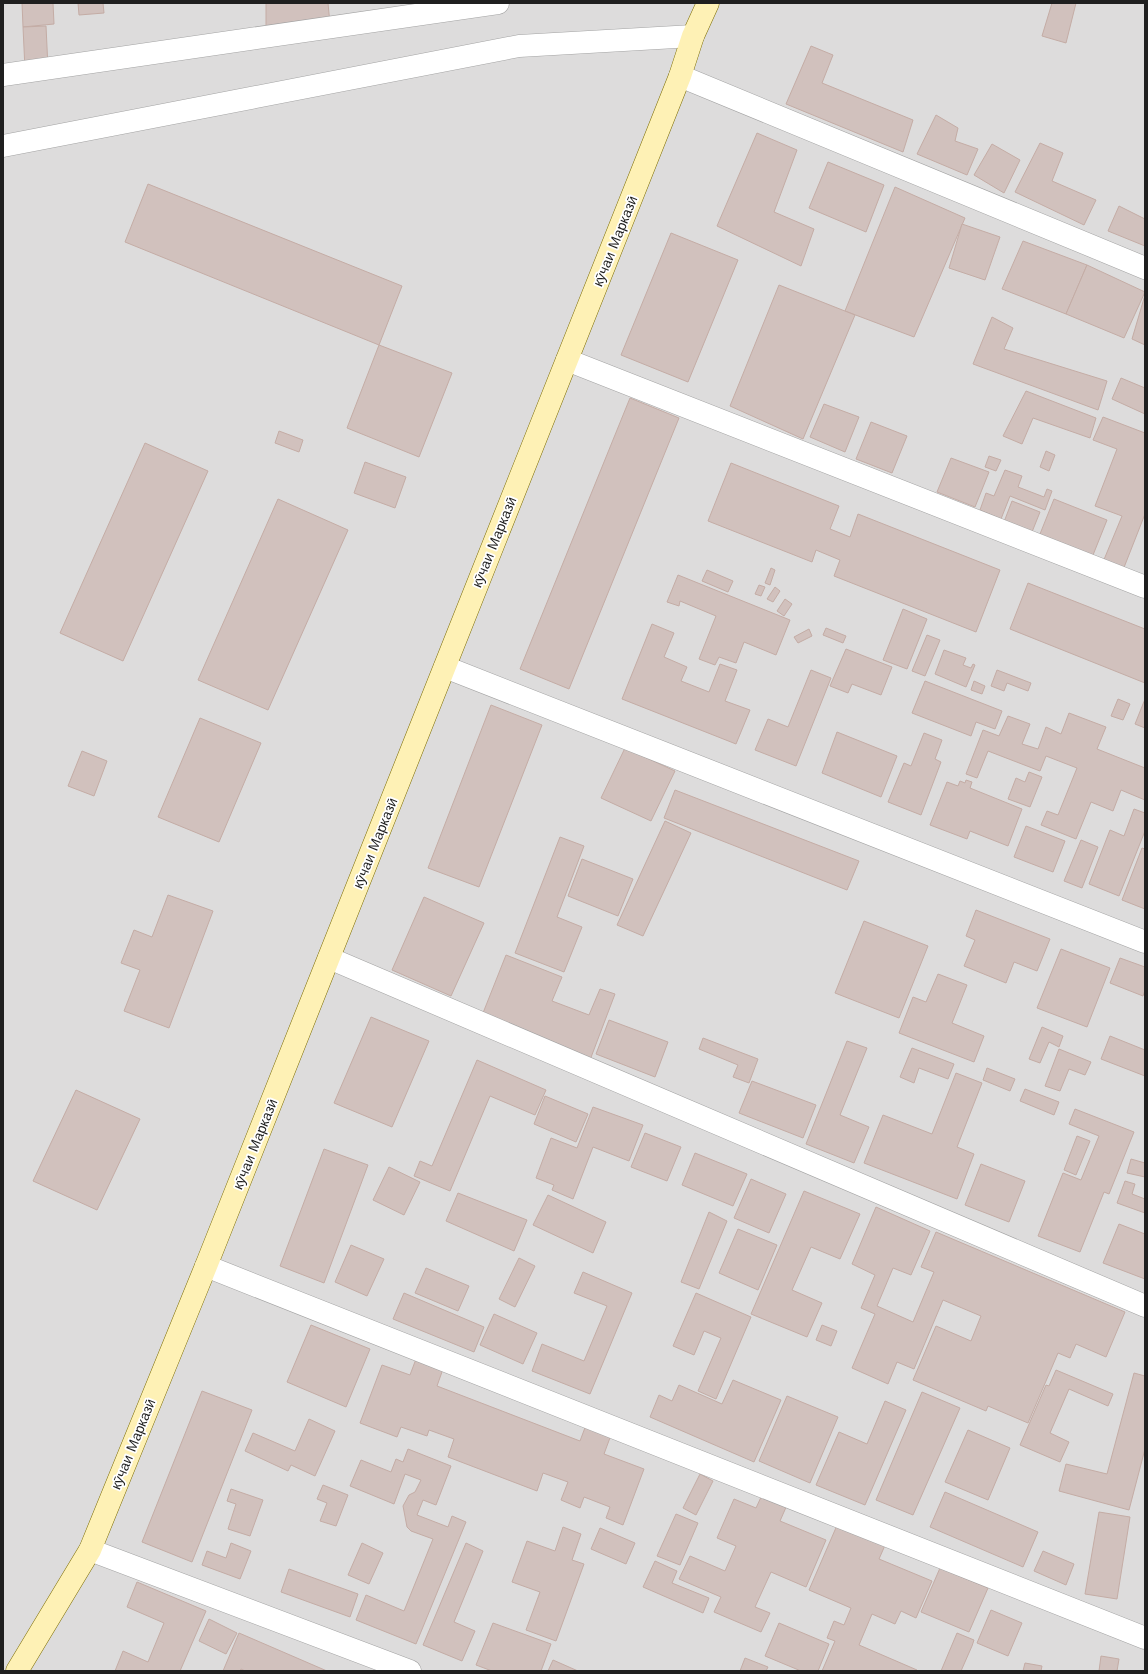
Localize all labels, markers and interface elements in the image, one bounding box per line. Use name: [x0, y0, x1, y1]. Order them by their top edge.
street label: кӯчаи Марказӣ: [590, 193, 640, 289]
street label: кӯчаи Марказӣ: [469, 494, 519, 590]
street label: кӯчаи Марказӣ: [350, 795, 400, 891]
street label: кӯчаи Марказӣ: [230, 1096, 280, 1192]
street label: кӯчаи Марказӣ: [108, 1396, 158, 1492]

